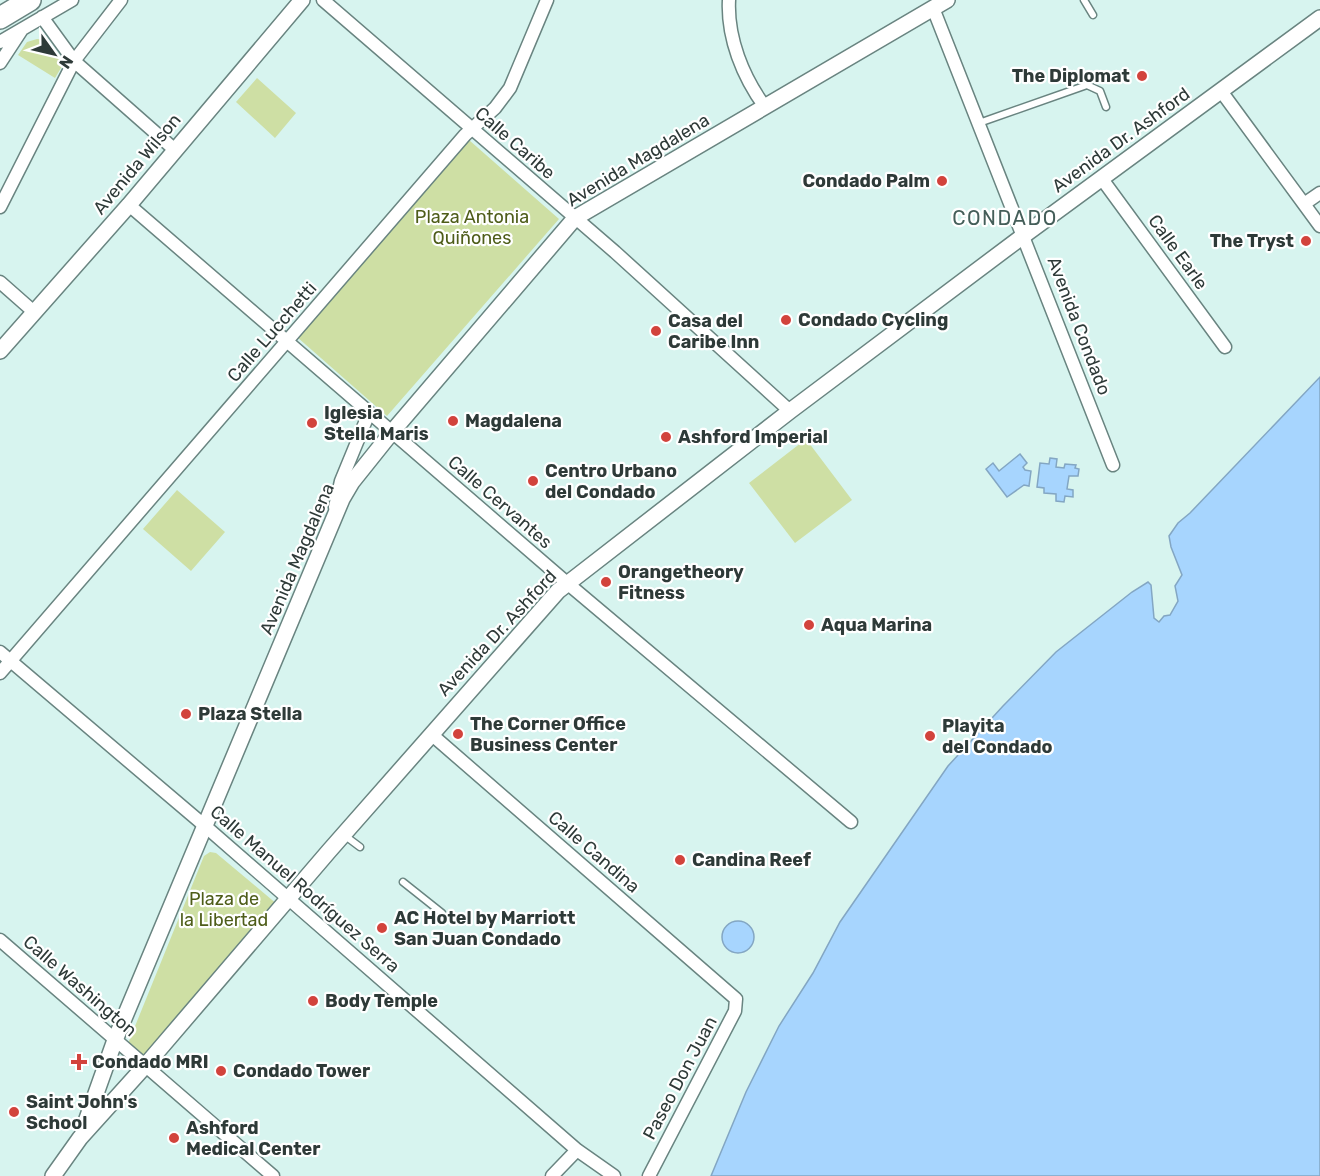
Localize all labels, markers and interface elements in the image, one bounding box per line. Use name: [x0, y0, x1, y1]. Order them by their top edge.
north arrow: [24, 24, 84, 84]
text: N: [55, 52, 77, 72]
place label: The Diplomat: [1012, 65, 1130, 87]
marker: The Diplomat: [1135, 69, 1149, 83]
street label: Avenida Dr. Ashford: [1048, 83, 1194, 197]
street label: Calle Caribe: [470, 102, 560, 184]
street label: Avenida Wilson: [88, 109, 186, 219]
street label: Avenida Magdalena: [563, 109, 713, 211]
place label: Condado Palm: [802, 170, 930, 192]
marker: Condado Palm: [935, 174, 949, 188]
park label: Plaza Antonia Quiñones: [415, 206, 529, 249]
district label: CONDADO: [952, 206, 1058, 230]
street label: Calle Earle: [1143, 210, 1213, 294]
place label: The Tryst: [1210, 230, 1294, 252]
marker: The Tryst: [1299, 234, 1313, 248]
street label: Avenida Condado: [1042, 254, 1116, 398]
street label: Calle Lucchetti: [223, 278, 321, 386]
place label: Condado Cycling: [798, 309, 948, 331]
place label: Casa del Caribe Inn: [668, 310, 759, 353]
marker: Condado Cycling: [779, 313, 793, 327]
marker: Casa del Caribe Inn: [649, 324, 663, 338]
place label: Iglesia Stella Maris: [324, 402, 429, 445]
place label: Magdalena: [465, 410, 562, 432]
marker: Magdalena: [446, 414, 460, 428]
marker: Iglesia Stella Maris: [305, 416, 319, 430]
place label: Ashford Imperial: [678, 426, 828, 448]
marker: Ashford Imperial: [659, 430, 673, 444]
street label: Calle Cervantes: [443, 451, 557, 553]
place label: Centro Urbano del Condado: [545, 460, 677, 503]
marker: Centro Urbano del Condado: [526, 474, 540, 488]
street label: Avenida Magdalena: [255, 480, 339, 638]
place label: Orangetheory Fitness: [618, 561, 744, 604]
street label: Avenida Dr. Ashford: [433, 565, 561, 701]
marker: Orangetheory Fitness: [599, 575, 613, 589]
place label: Aqua Marina: [821, 614, 932, 636]
marker: Aqua Marina: [802, 618, 816, 632]
place label: Plaza Stella: [198, 703, 302, 725]
marker: Plaza Stella: [179, 707, 193, 721]
place label: The Corner Office Business Center: [470, 713, 626, 756]
place label: Playita del Condado: [942, 715, 1053, 758]
marker: The Corner Office Business Center: [451, 727, 465, 741]
marker: Playita del Condado: [923, 729, 937, 743]
street label: Calle Manuel Rodríguez Serra: [206, 801, 404, 977]
street label: Calle Candina: [544, 806, 644, 898]
place label: Candina Reef: [692, 849, 811, 871]
marker: Candina Reef: [673, 853, 687, 867]
park label: Plaza de la Libertad: [180, 888, 268, 931]
place label: AC Hotel by Marriott San Juan Condado: [394, 907, 575, 950]
marker: AC Hotel by Marriott San Juan Condado: [375, 921, 389, 935]
street label: Calle Washington: [19, 931, 141, 1041]
place label: Body Temple: [325, 990, 438, 1012]
marker: Body Temple: [306, 994, 320, 1008]
street label: Paseo Don Juan: [638, 1013, 722, 1143]
place label: Condado MRI: [92, 1051, 209, 1073]
marker: Condado MRI: [70, 1053, 88, 1071]
place label: Condado Tower: [233, 1060, 370, 1082]
marker: Condado Tower: [214, 1064, 228, 1078]
place label: Saint John's School: [26, 1091, 137, 1134]
marker: Saint John's School: [7, 1105, 21, 1119]
place label: Ashford Medical Center: [186, 1117, 320, 1160]
marker: Ashford Medical Center: [167, 1131, 181, 1145]

